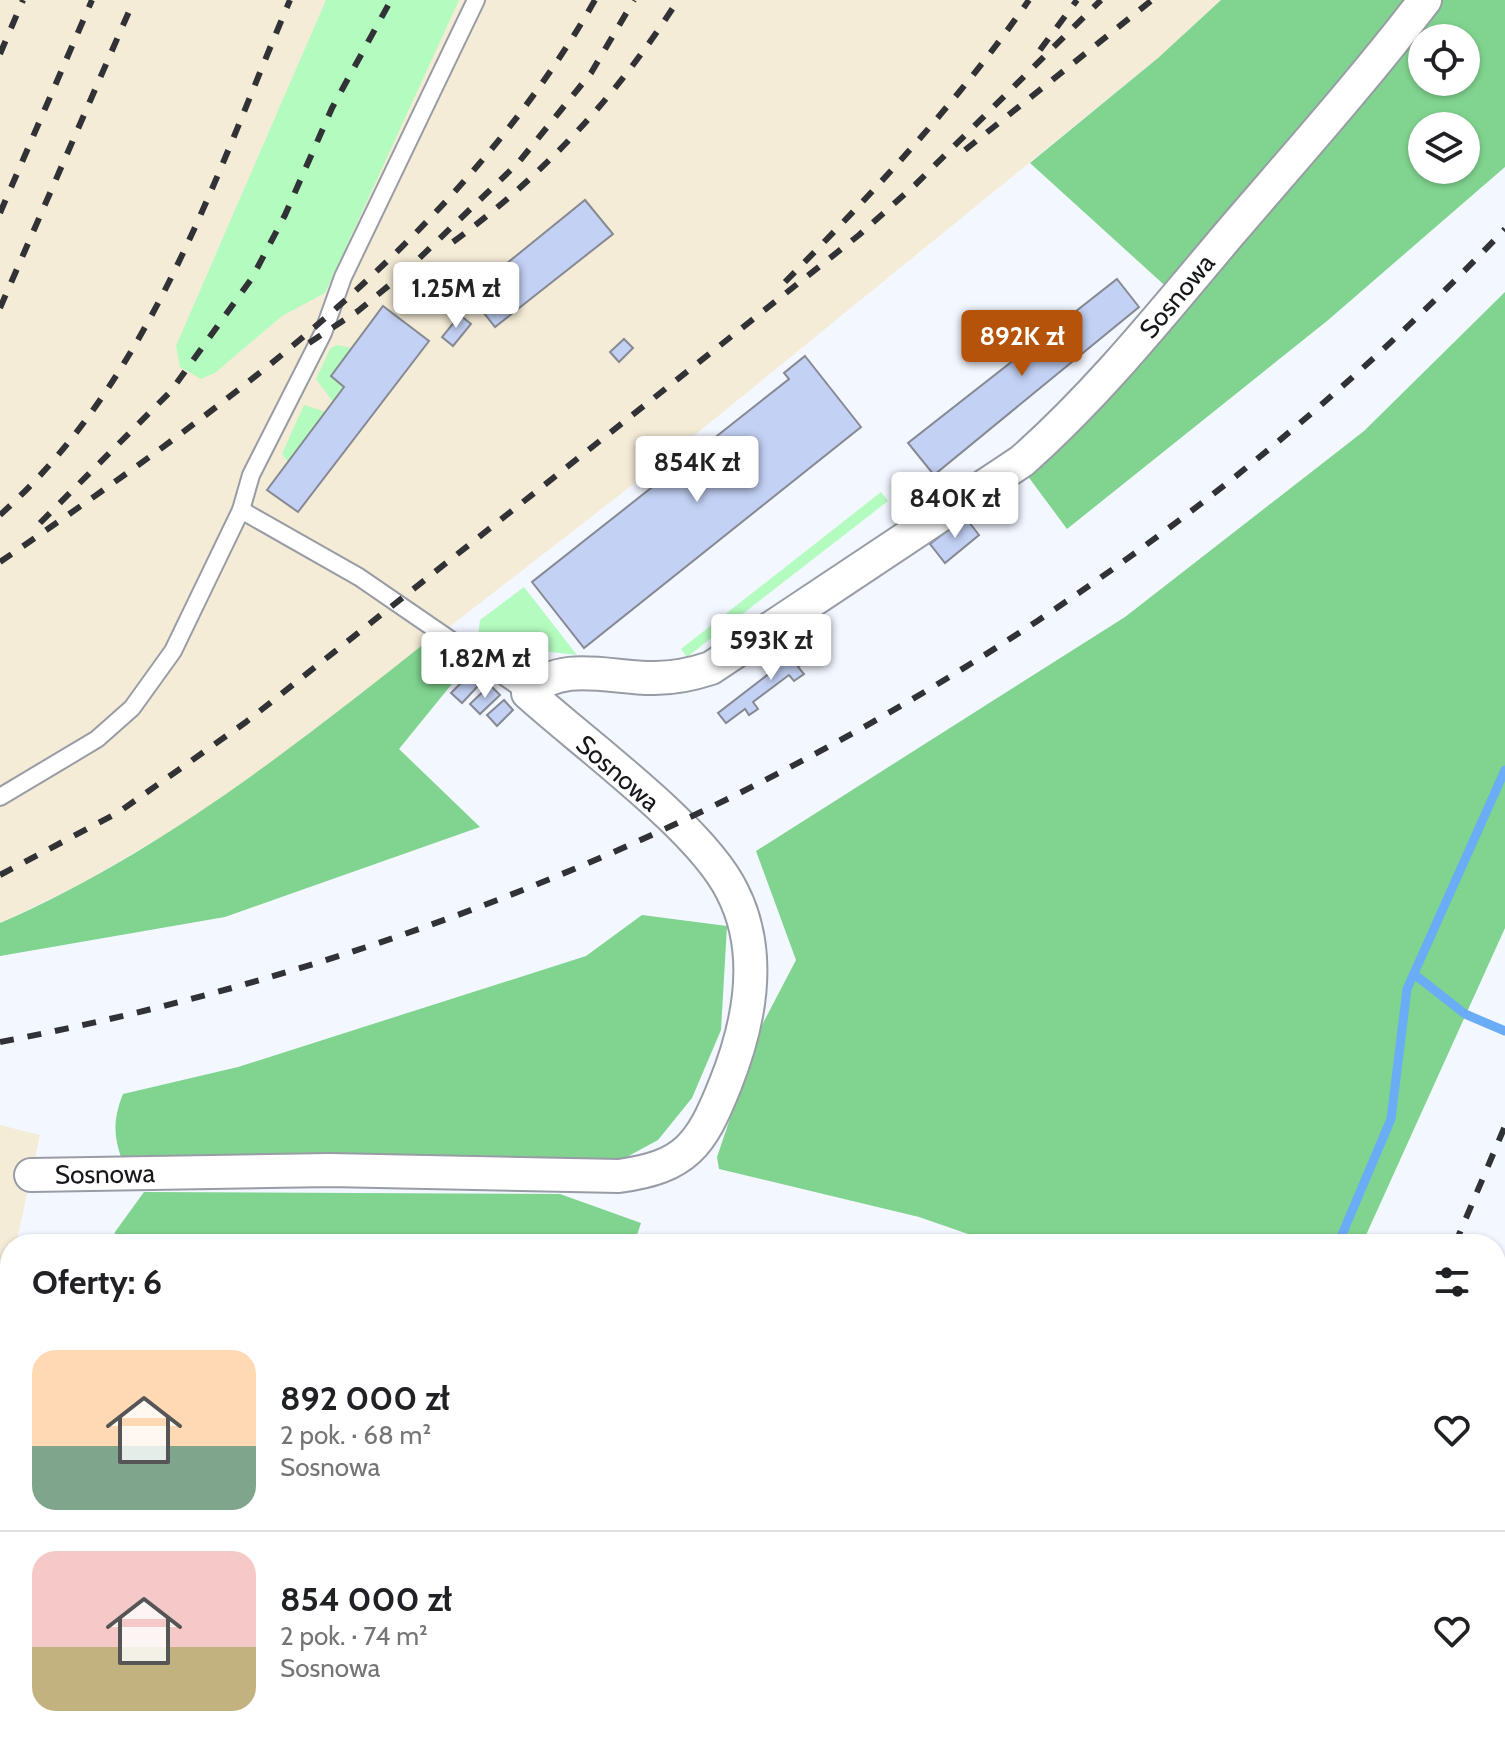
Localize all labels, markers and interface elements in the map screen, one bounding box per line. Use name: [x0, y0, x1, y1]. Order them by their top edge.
map controls: [1408, 24, 1480, 184]
button: locate: [1408, 24, 1480, 96]
button: layers: [1408, 112, 1480, 184]
street label: Sosnowa: [1133, 247, 1222, 345]
pin: 1.25M zł: [373, 262, 539, 330]
text: 1.25M zł: [411, 272, 501, 304]
pin: 892K zł: [948, 310, 1096, 378]
text: 892K zł: [979, 320, 1065, 352]
pin: 854K zł: [623, 436, 771, 504]
text: 854K zł: [654, 446, 740, 478]
pin: 840K zł: [881, 472, 1029, 540]
text: 840K zł: [909, 482, 1001, 514]
pin: 593K zł: [697, 614, 845, 682]
text: 593K zł: [729, 624, 813, 656]
pin: 1.82M zł: [402, 632, 568, 700]
text: 1.82M zł: [439, 642, 531, 674]
street label: Sosnowa: [570, 728, 667, 818]
street label: Sosnowa: [55, 1157, 156, 1191]
icon: filters: [1430, 1260, 1474, 1304]
text: Oferty: 6: [32, 1261, 162, 1303]
text: 892 000 zł: [280, 1377, 450, 1419]
icon: home: [96, 1382, 192, 1478]
icon: heart: [1430, 1408, 1474, 1452]
text: 2 pok. · 68 m²: [280, 1419, 431, 1451]
text: Sosnowa: [280, 1451, 380, 1483]
text: 854 000 zł: [280, 1578, 452, 1620]
icon: home: [96, 1583, 192, 1679]
icon: heart: [1430, 1609, 1474, 1653]
text: 2 pok. · 74 m²: [280, 1620, 428, 1652]
text: Sosnowa: [280, 1652, 380, 1684]

